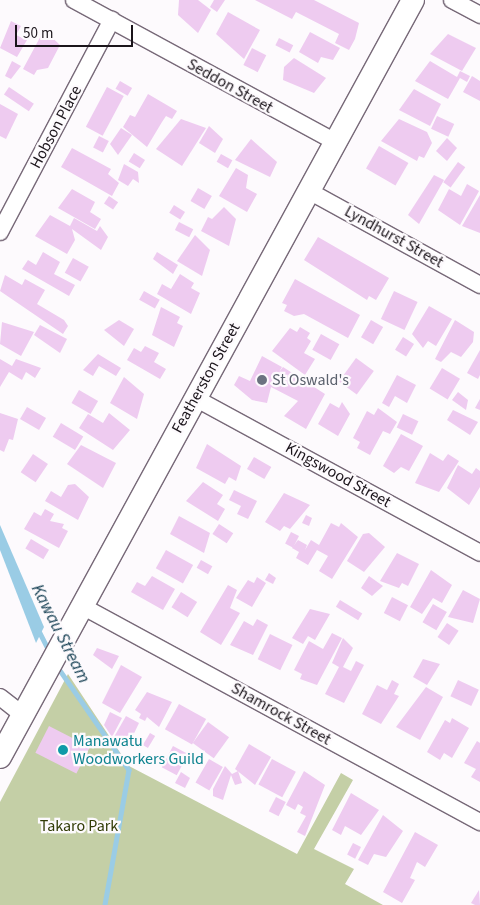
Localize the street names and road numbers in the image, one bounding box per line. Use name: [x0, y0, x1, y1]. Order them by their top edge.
street label: Seddon Street: [184, 55, 276, 117]
street label: Hobson Place: [26, 82, 86, 172]
street label: Lyndhurst Street: [341, 202, 447, 272]
street label: Featherston Street: [168, 320, 244, 436]
street label: Kingswood Street: [282, 438, 394, 512]
street label: Shamrock Street: [228, 679, 334, 749]

